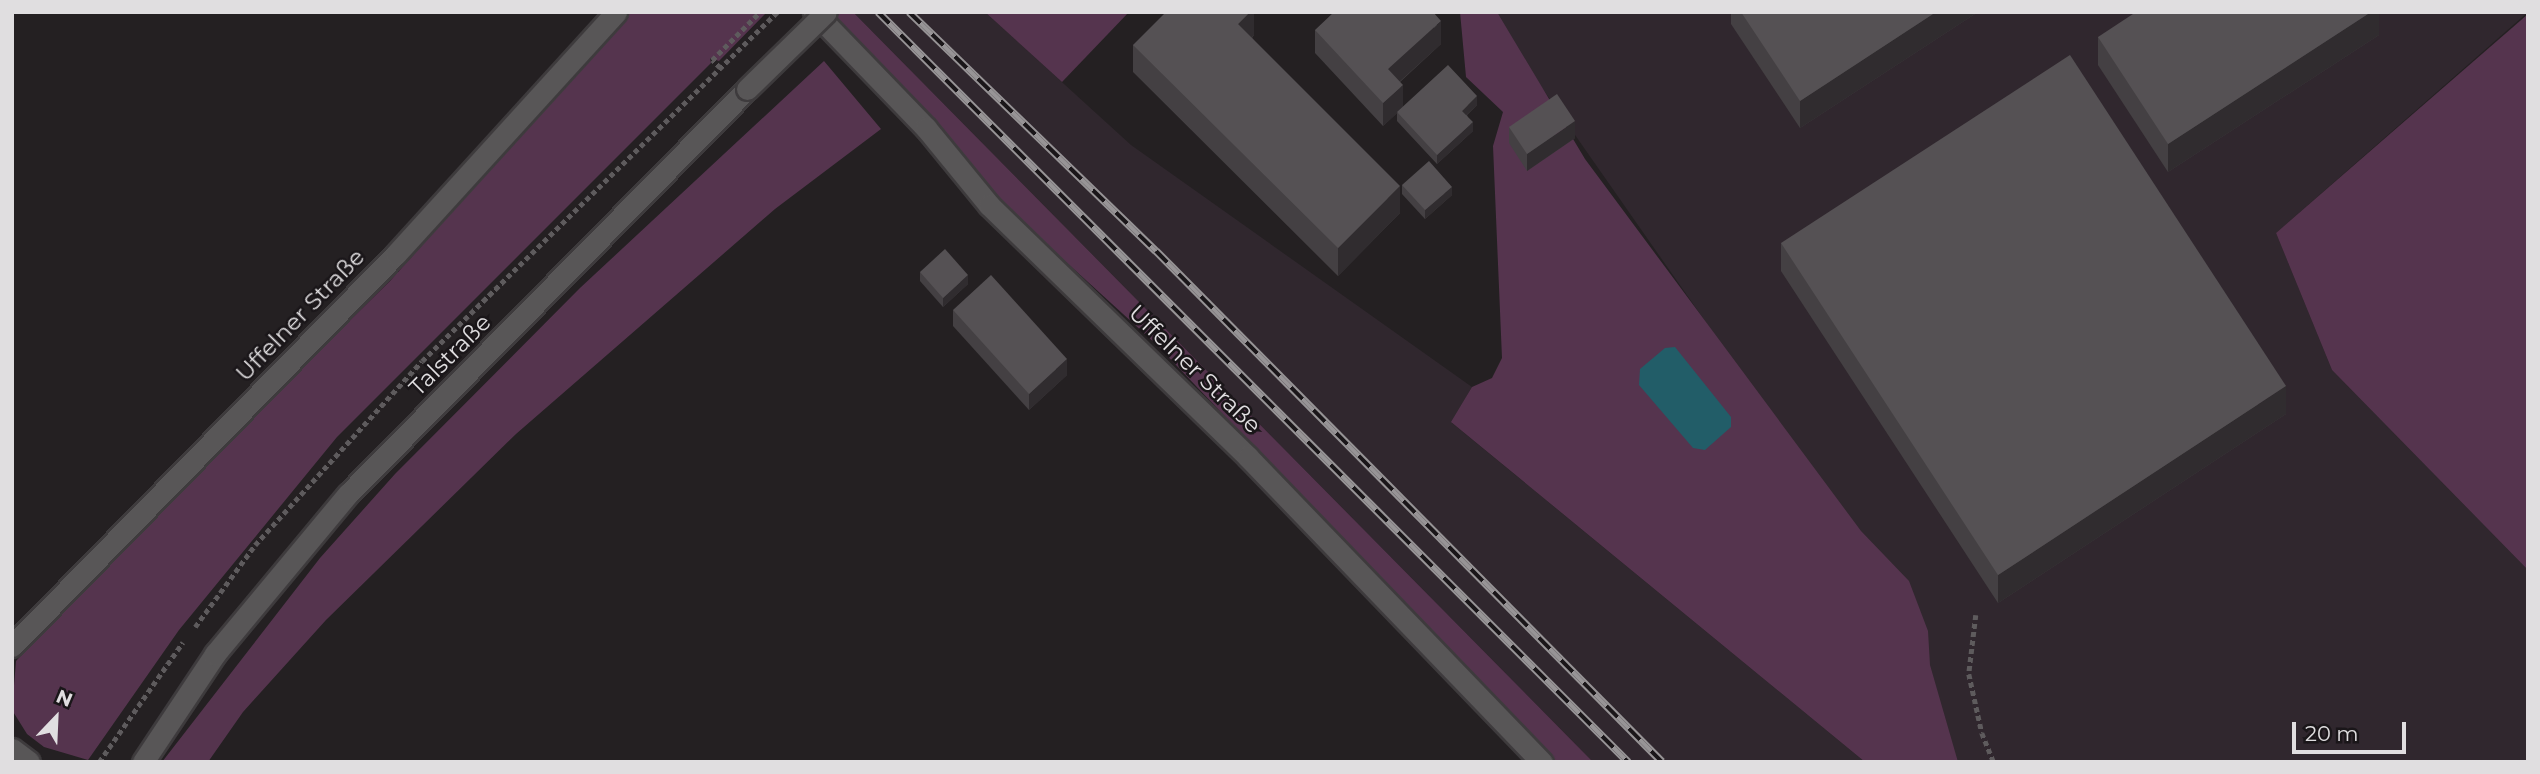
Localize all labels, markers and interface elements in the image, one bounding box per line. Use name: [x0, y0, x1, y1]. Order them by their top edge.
street label: Uffelner Straße: [230, 243, 370, 387]
street label: Uffelner Straße: [1123, 299, 1267, 439]
street label: Talstraße: [403, 308, 497, 402]
north arrow: [21, 683, 91, 753]
text: N: [53, 685, 76, 712]
scale bar: [2295, 708, 2409, 752]
text: 20 m: [2305, 721, 2359, 746]

